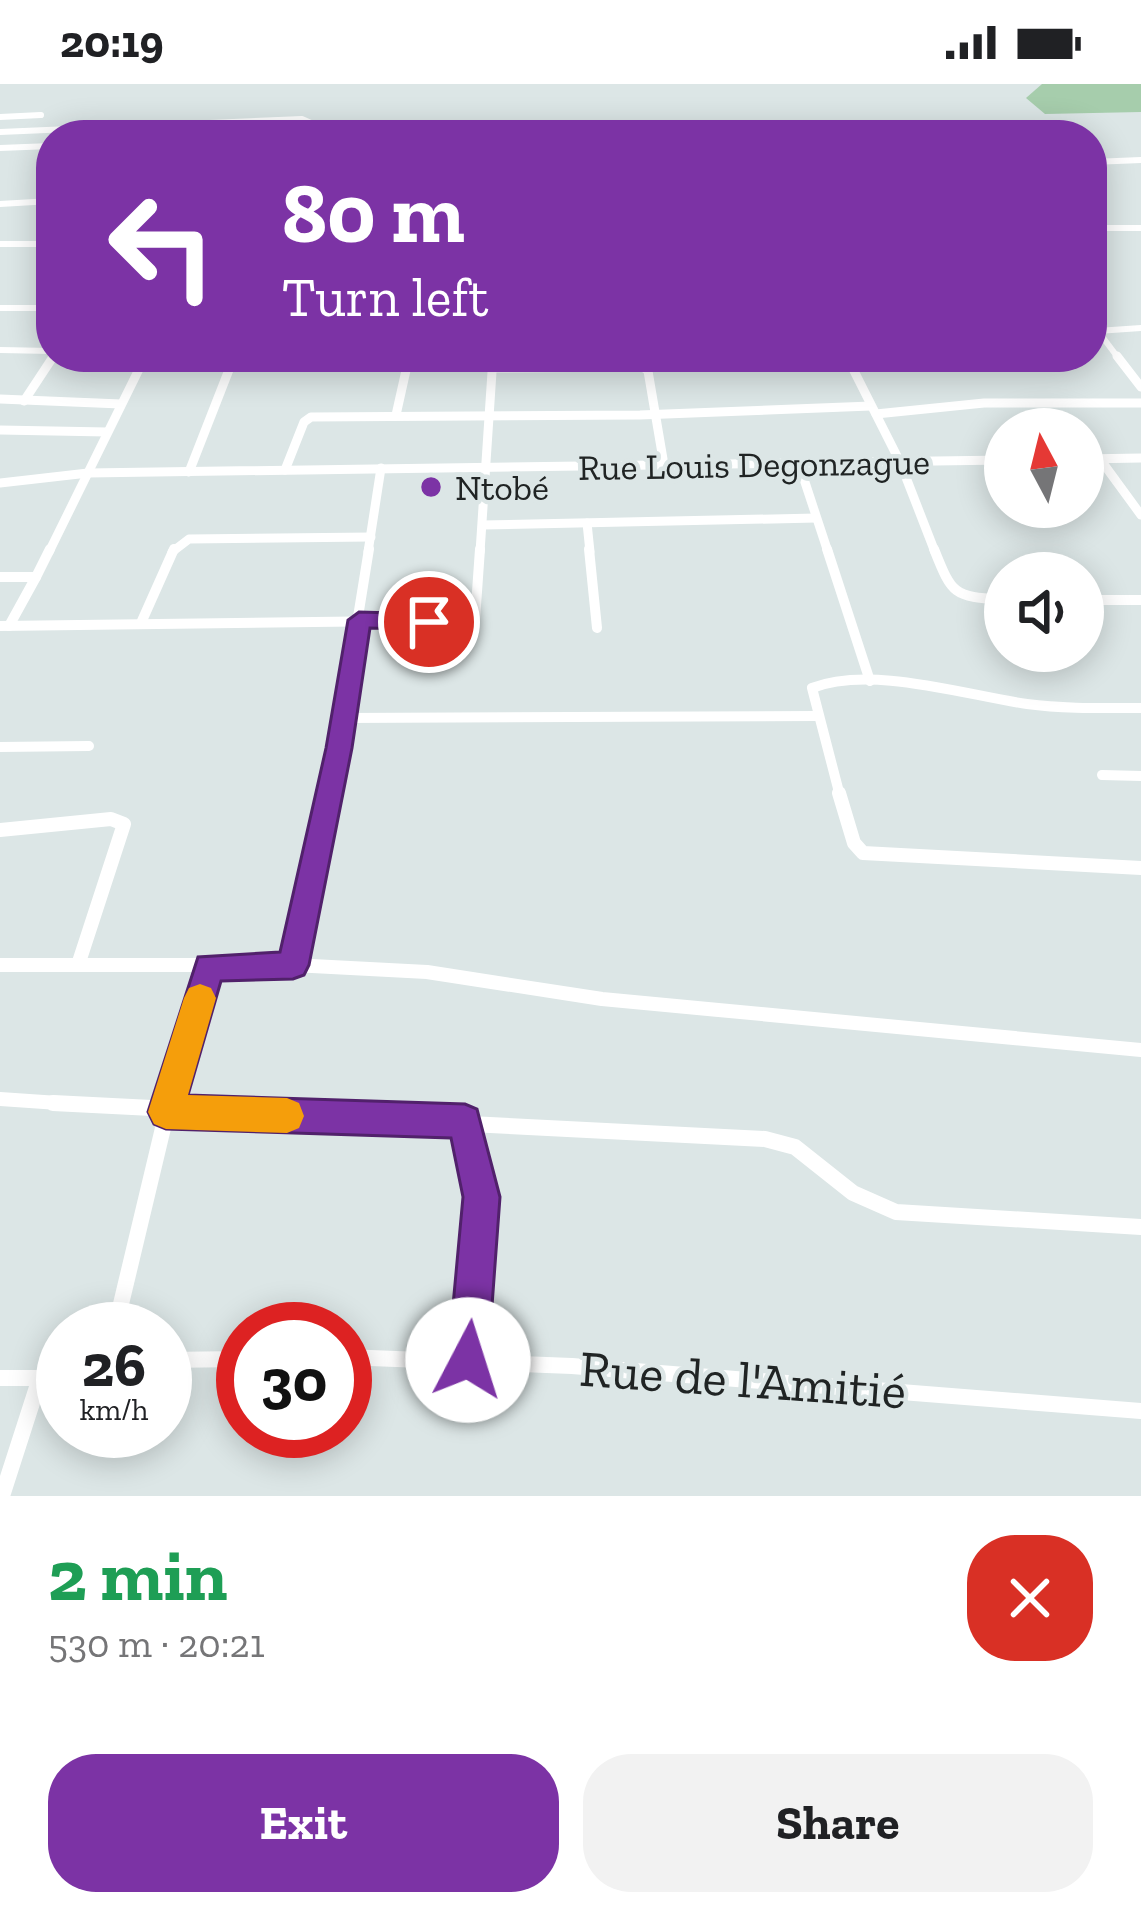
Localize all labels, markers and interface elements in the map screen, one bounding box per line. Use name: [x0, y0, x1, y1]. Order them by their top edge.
text: 20:19: [60, 15, 164, 69]
text: 80 m: [282, 163, 465, 264]
icon: left: [84, 168, 240, 324]
text: Turn left: [282, 265, 489, 330]
north arrow: [984, 408, 1104, 528]
map controls: [984, 408, 1104, 672]
street label: Rue Louis Degonzague: [578, 440, 930, 489]
place label: Ntobé: [455, 466, 549, 509]
marker: Ntobé: [418, 474, 444, 500]
button: sound: [984, 552, 1104, 672]
pin: [378, 571, 480, 673]
icon: arrive: [396, 589, 462, 655]
position arrow: [405, 1297, 531, 1423]
speed limit sign: 30: [216, 1302, 372, 1458]
text: 26: [82, 1329, 146, 1401]
street label: Rue de l'Amitié: [578, 1338, 908, 1421]
text: km/h: [80, 1392, 148, 1428]
text: 2 min: [48, 1532, 227, 1618]
button: close: [967, 1535, 1093, 1661]
text: 530 m · 20:21: [48, 1620, 265, 1667]
button: Exit: [48, 1754, 559, 1892]
button: Share: [583, 1754, 1093, 1892]

